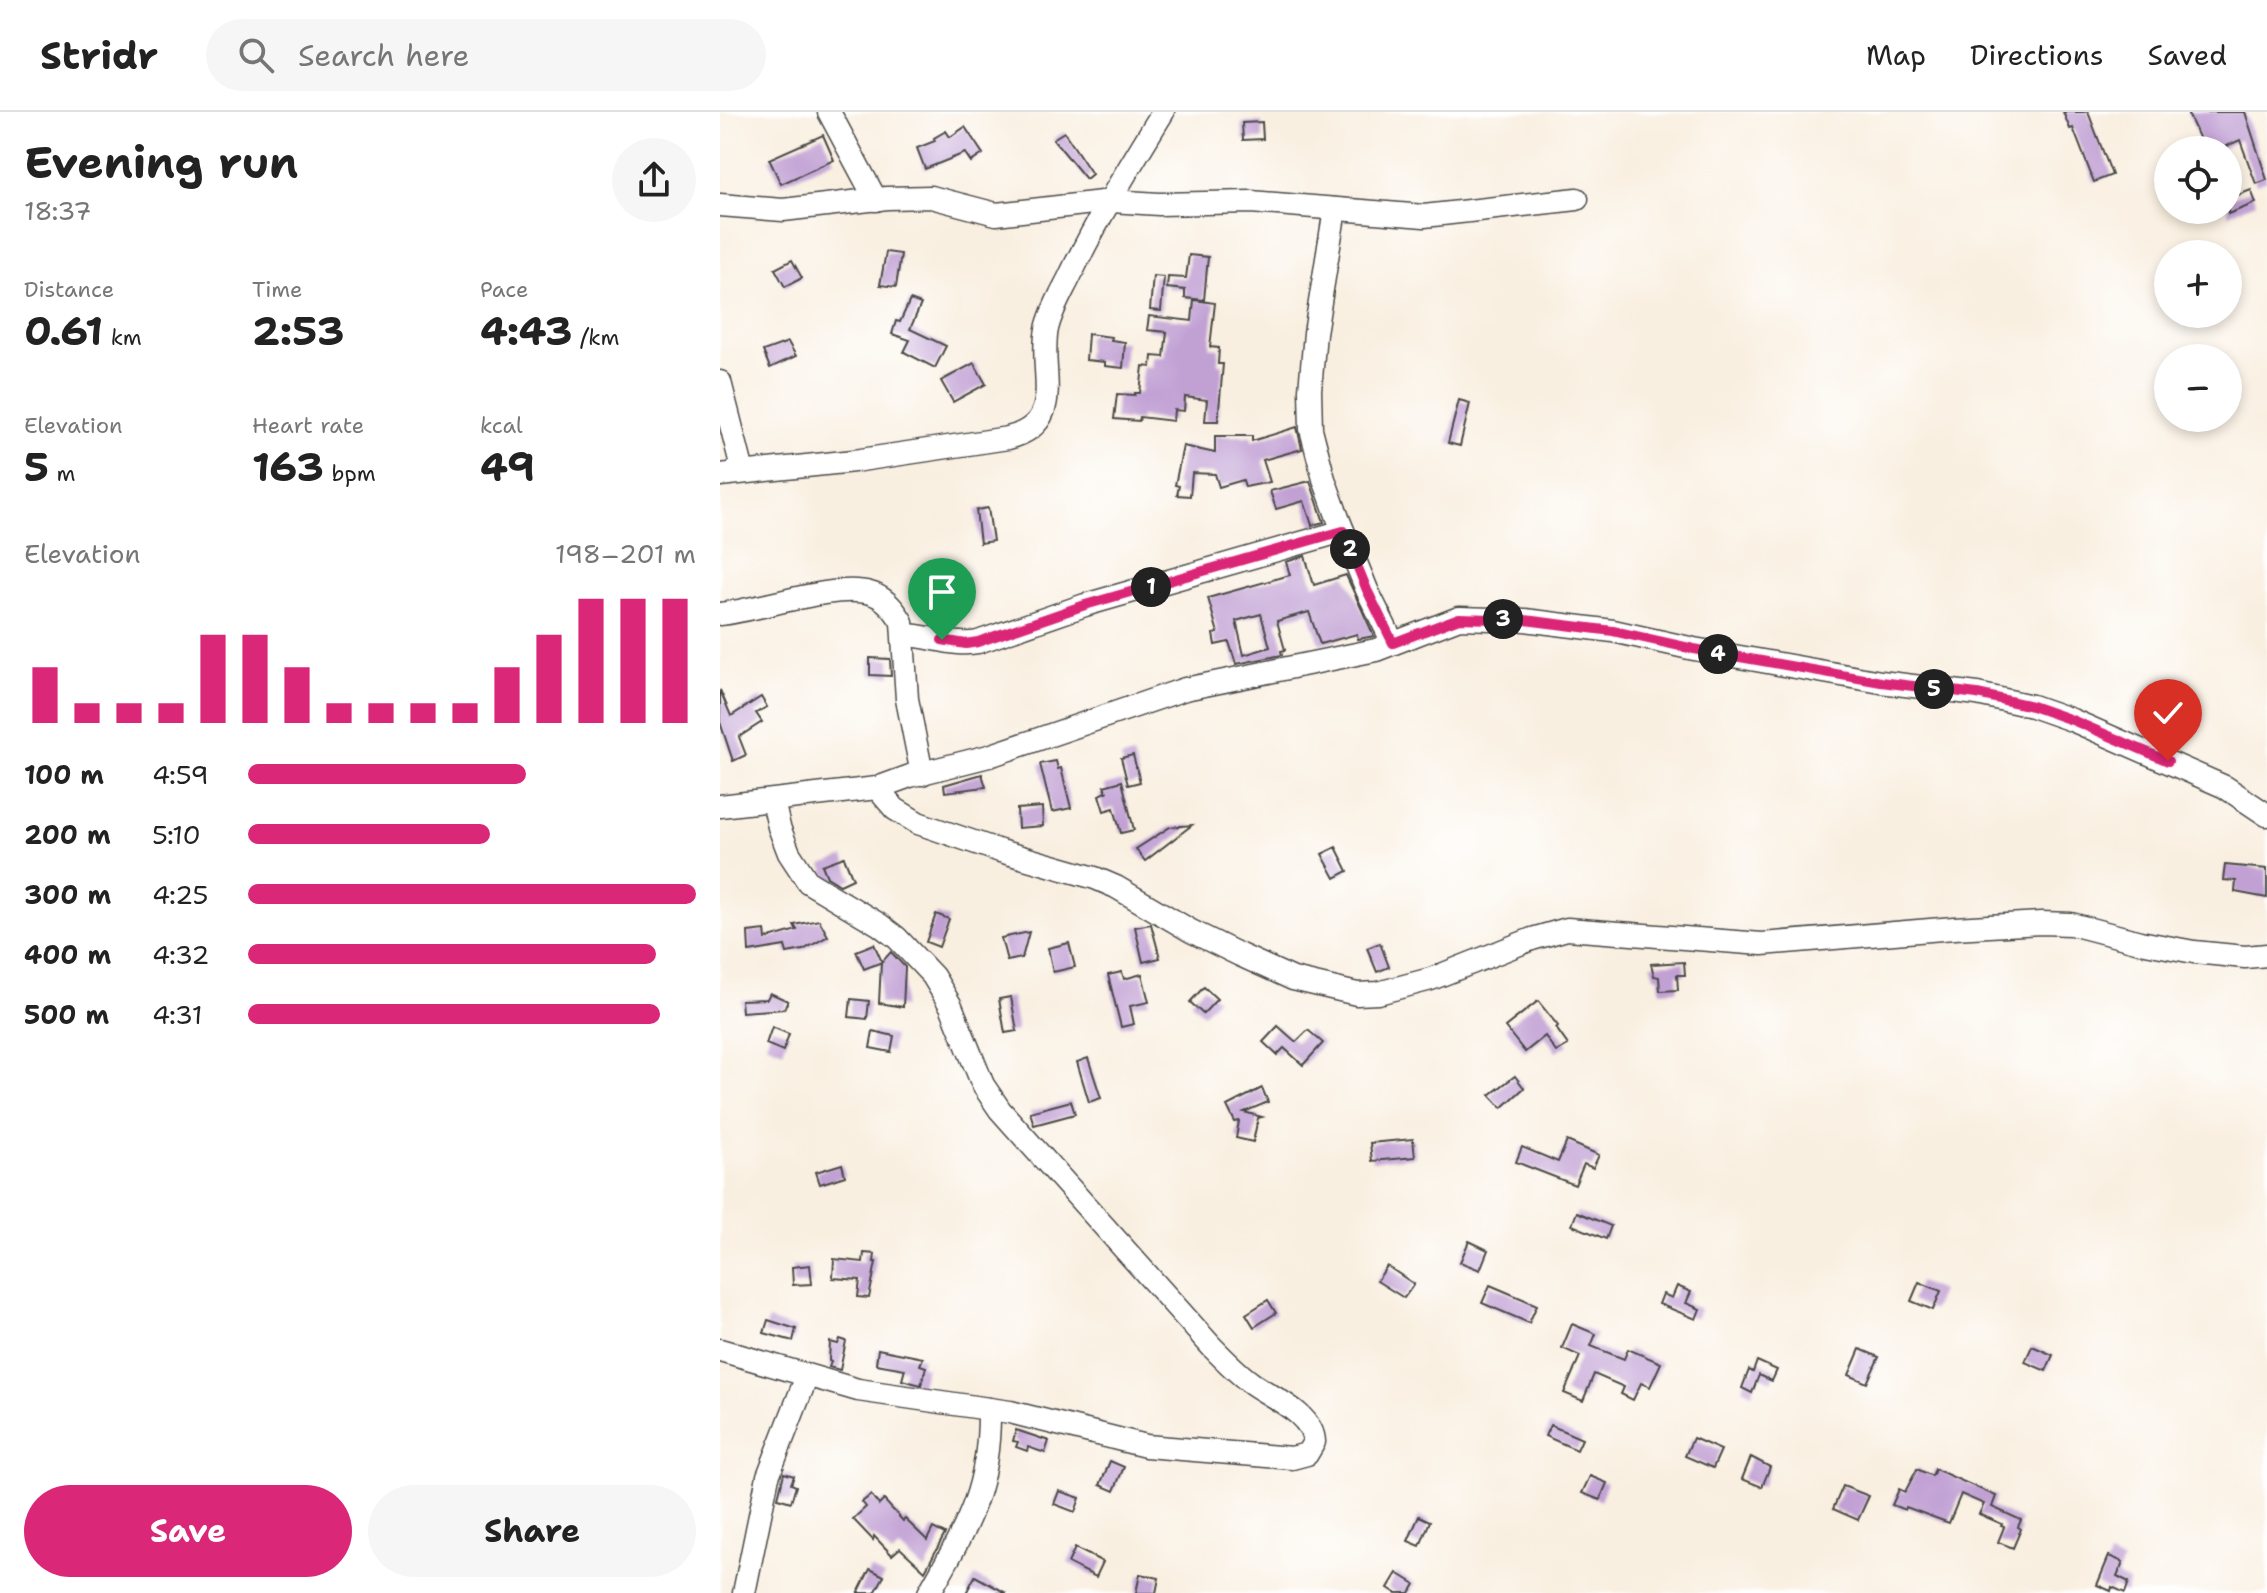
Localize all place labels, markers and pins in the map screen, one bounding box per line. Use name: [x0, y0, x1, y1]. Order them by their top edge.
pin: 2: [1330, 529, 1370, 569]
pin: [908, 558, 976, 640]
pin: 1: [1131, 567, 1171, 607]
pin: 3: [1483, 599, 1523, 639]
pin: 4: [1698, 634, 1738, 674]
pin: 5: [1914, 669, 1954, 709]
pin: [2134, 679, 2202, 761]

